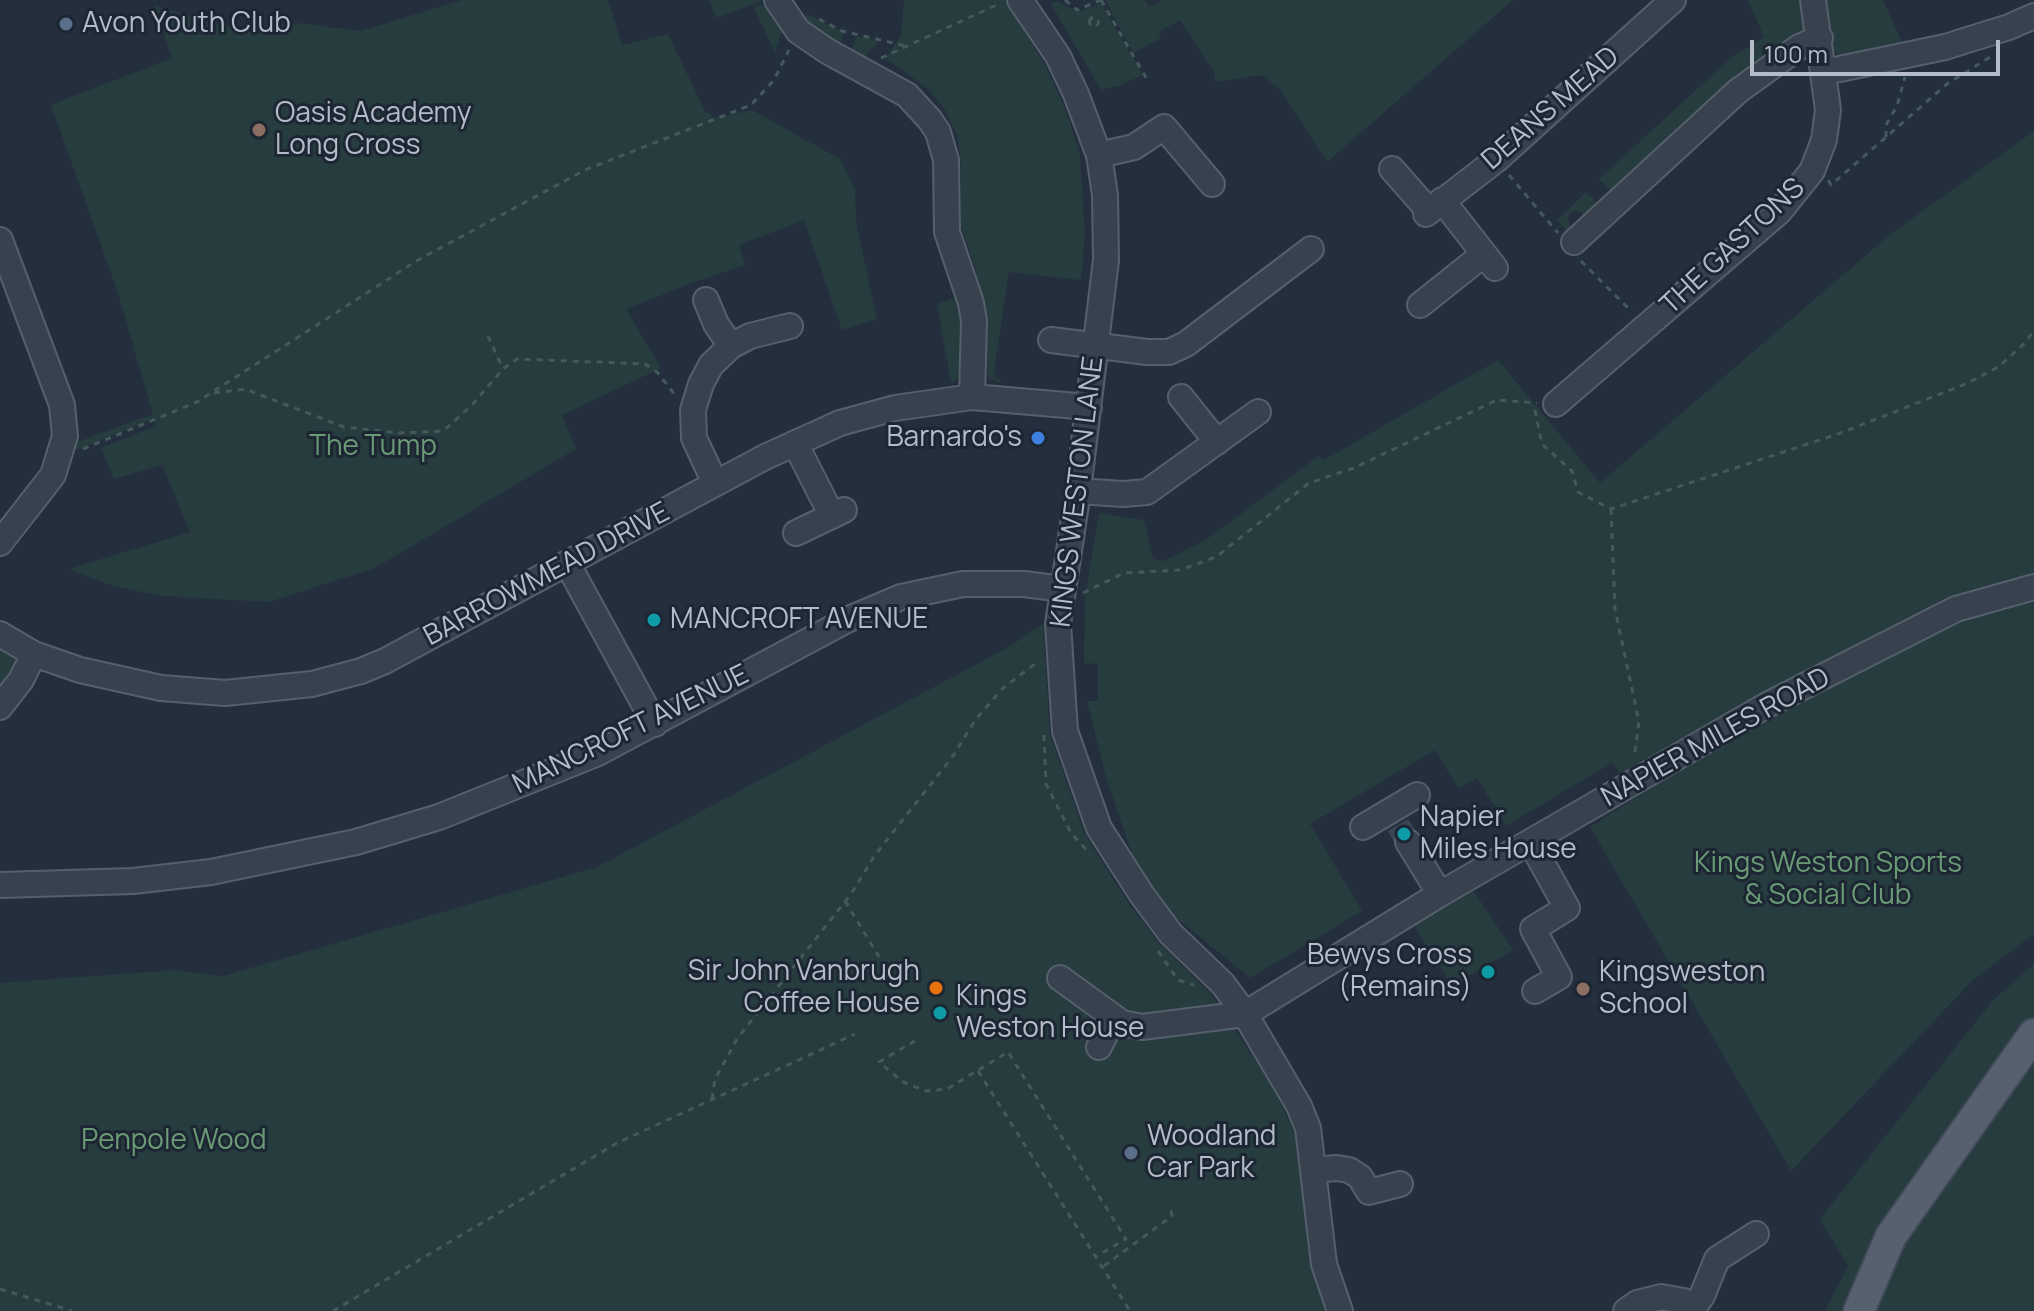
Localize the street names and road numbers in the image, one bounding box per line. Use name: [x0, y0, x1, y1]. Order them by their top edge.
street label: DEANS MEAD: [1476, 40, 1626, 178]
street label: THE GASTONS: [1654, 172, 1812, 322]
street label: KINGS WESTON LANE: [1045, 355, 1111, 629]
street label: BARROWMEAD DRIVE: [418, 496, 676, 654]
street label: MANCROFT AVENUE: [508, 658, 754, 802]
street label: NAPIER MILES ROAD: [1596, 661, 1836, 815]

